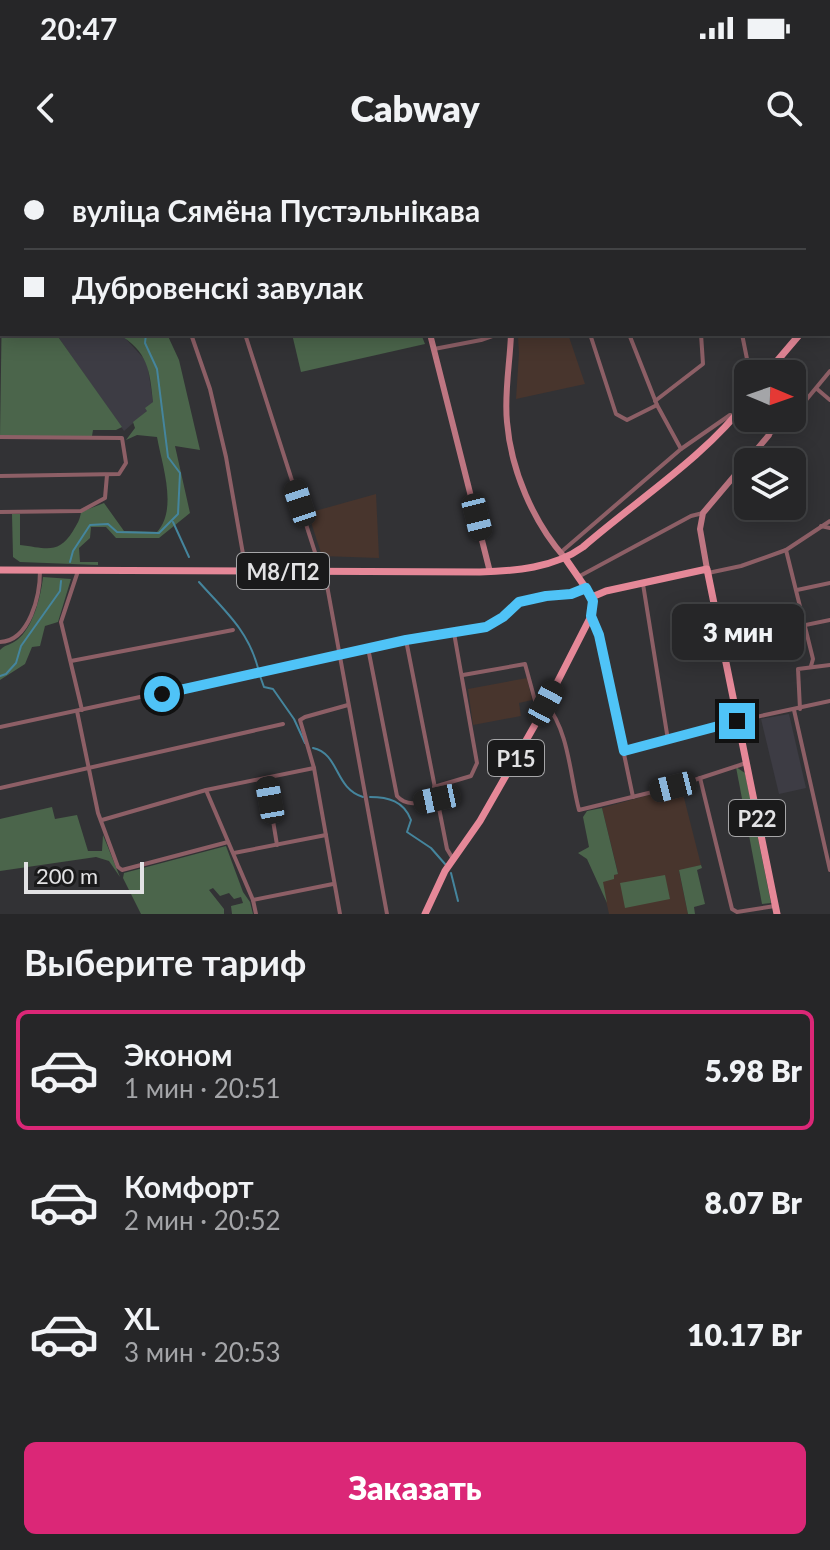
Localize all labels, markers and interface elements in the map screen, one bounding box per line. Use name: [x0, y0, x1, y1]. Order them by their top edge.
text: 20:47: [40, 10, 117, 46]
icon: back: [24, 86, 68, 130]
text: Cabway: [350, 86, 480, 130]
icon: search: [762, 86, 806, 130]
text: вуліца Сямёна Пустэльнікава: [72, 192, 480, 228]
text: Дубровенскі завулак: [72, 269, 364, 305]
north arrow: [734, 360, 806, 432]
map controls: [734, 360, 806, 520]
button: layers: [734, 448, 806, 520]
car: [281, 476, 319, 530]
car: [460, 491, 494, 543]
road number: М8/П2: [237, 553, 329, 589]
callout: 3 мин: [671, 605, 803, 661]
text: 3 мин: [703, 616, 773, 648]
route start: [144, 676, 180, 712]
car: [524, 676, 568, 730]
route end: [719, 703, 755, 739]
road number: Р15: [488, 740, 544, 776]
car: [647, 770, 699, 804]
car: [254, 774, 286, 826]
car: [411, 782, 463, 816]
road number: Р22: [729, 800, 785, 836]
scale bar: [24, 858, 144, 894]
text: 200 m: [36, 862, 98, 889]
text: Выберите тариф: [24, 940, 306, 984]
icon: car: [28, 1034, 100, 1106]
text: Эконом: [124, 1036, 233, 1072]
text: 5.98 Br: [704, 1052, 802, 1088]
text: 1 мин · 20:51: [124, 1072, 281, 1104]
icon: car: [28, 1166, 100, 1238]
text: Комфорт: [124, 1168, 254, 1204]
text: 8.07 Br: [704, 1184, 802, 1220]
text: 2 мин · 20:52: [124, 1204, 281, 1236]
icon: car: [28, 1298, 100, 1370]
text: XL: [124, 1300, 160, 1336]
text: 10.17 Br: [687, 1316, 802, 1352]
text: 3 мин · 20:53: [124, 1336, 281, 1368]
button: Заказать: [24, 1442, 806, 1534]

